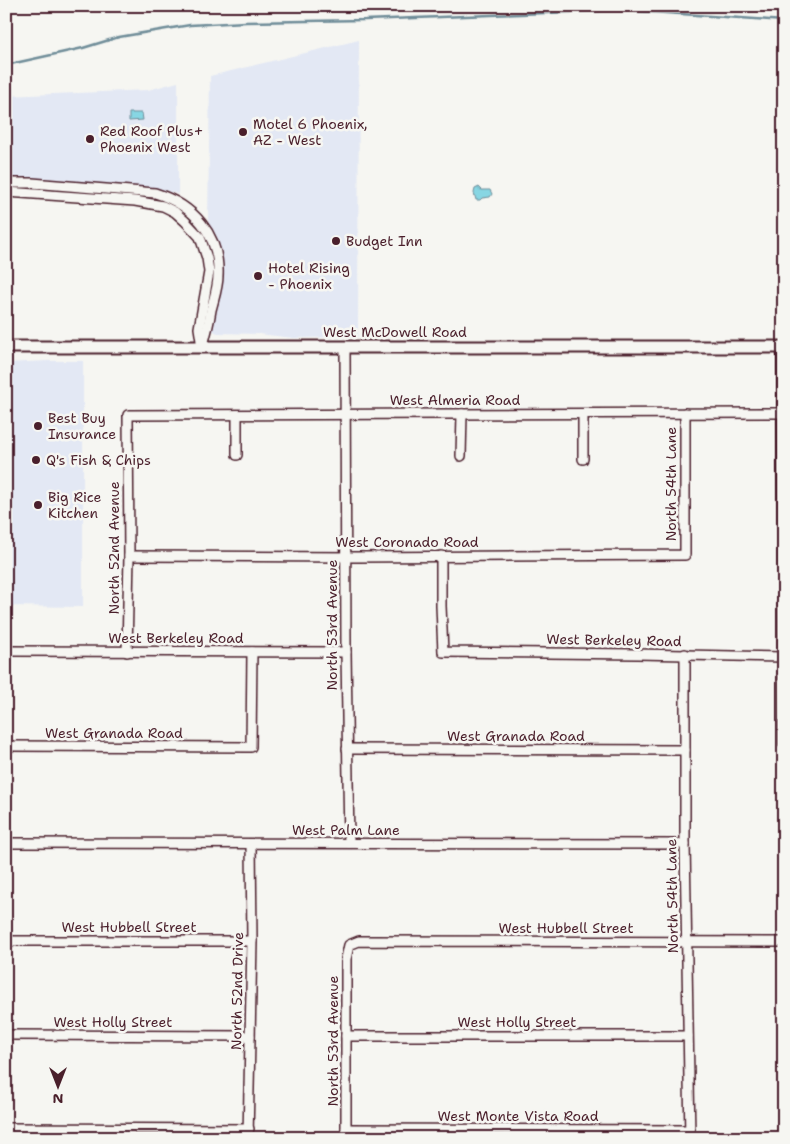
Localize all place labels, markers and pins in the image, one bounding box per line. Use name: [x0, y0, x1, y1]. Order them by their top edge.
place label: Motel 6 Phoenix, AZ - West: [253, 115, 368, 149]
place label: Red Roof Plus+ Phoenix West: [100, 122, 204, 156]
marker: Motel 6 Phoenix, AZ - West: [237, 126, 249, 138]
marker: Red Roof Plus+ Phoenix West: [84, 133, 96, 145]
place label: Budget Inn: [346, 232, 423, 250]
marker: Budget Inn: [330, 235, 342, 247]
place label: Hotel Rising - Phoenix: [268, 259, 350, 293]
marker: Hotel Rising - Phoenix: [252, 270, 264, 282]
place label: Best Buy Insurance: [48, 409, 116, 443]
marker: Best Buy Insurance: [32, 420, 44, 432]
place label: Q's Fish & Chips: [46, 451, 151, 469]
marker: Q's Fish & Chips: [30, 454, 42, 466]
place label: Big Rice Kitchen: [48, 488, 102, 522]
marker: Big Rice Kitchen: [32, 499, 44, 511]

